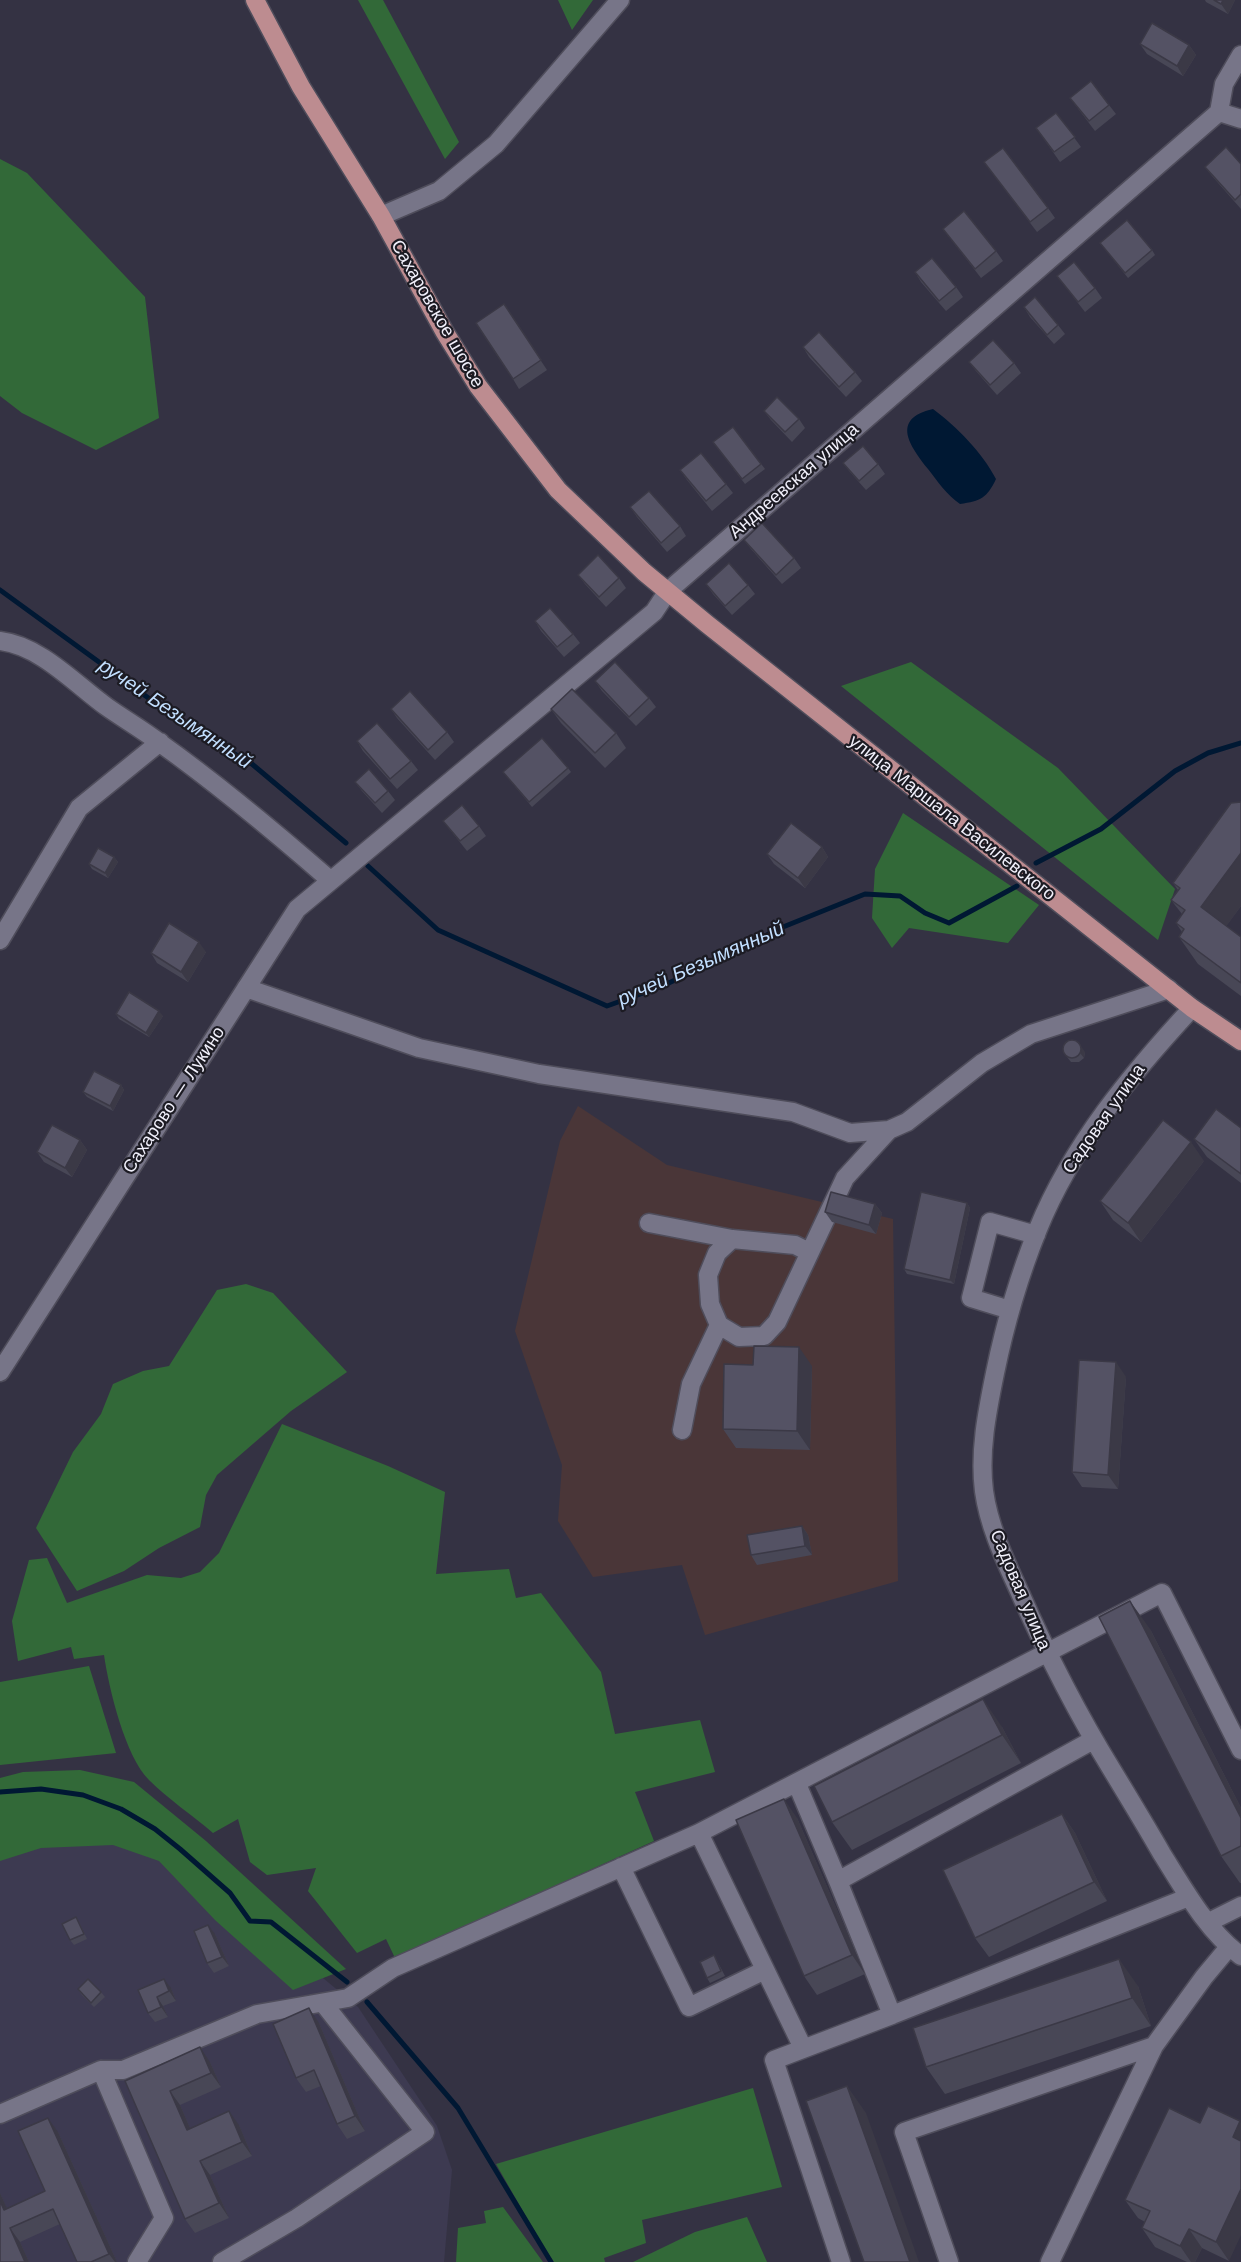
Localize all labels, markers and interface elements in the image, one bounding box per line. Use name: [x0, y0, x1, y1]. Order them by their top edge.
street label: Сахаровское шоссе: [386, 236, 488, 392]
street label: Андреевская улица: [725, 419, 863, 543]
water label: ручей Безымянный: [94, 654, 256, 774]
street label: улица Маршала Василевского: [844, 731, 1060, 905]
water label: ручей Безымянный: [614, 916, 788, 1012]
street label: Сахарово — Лукино: [118, 1022, 230, 1178]
street label: Садовая улица: [1058, 1060, 1150, 1178]
street label: Садовая улица: [985, 1527, 1055, 1653]

